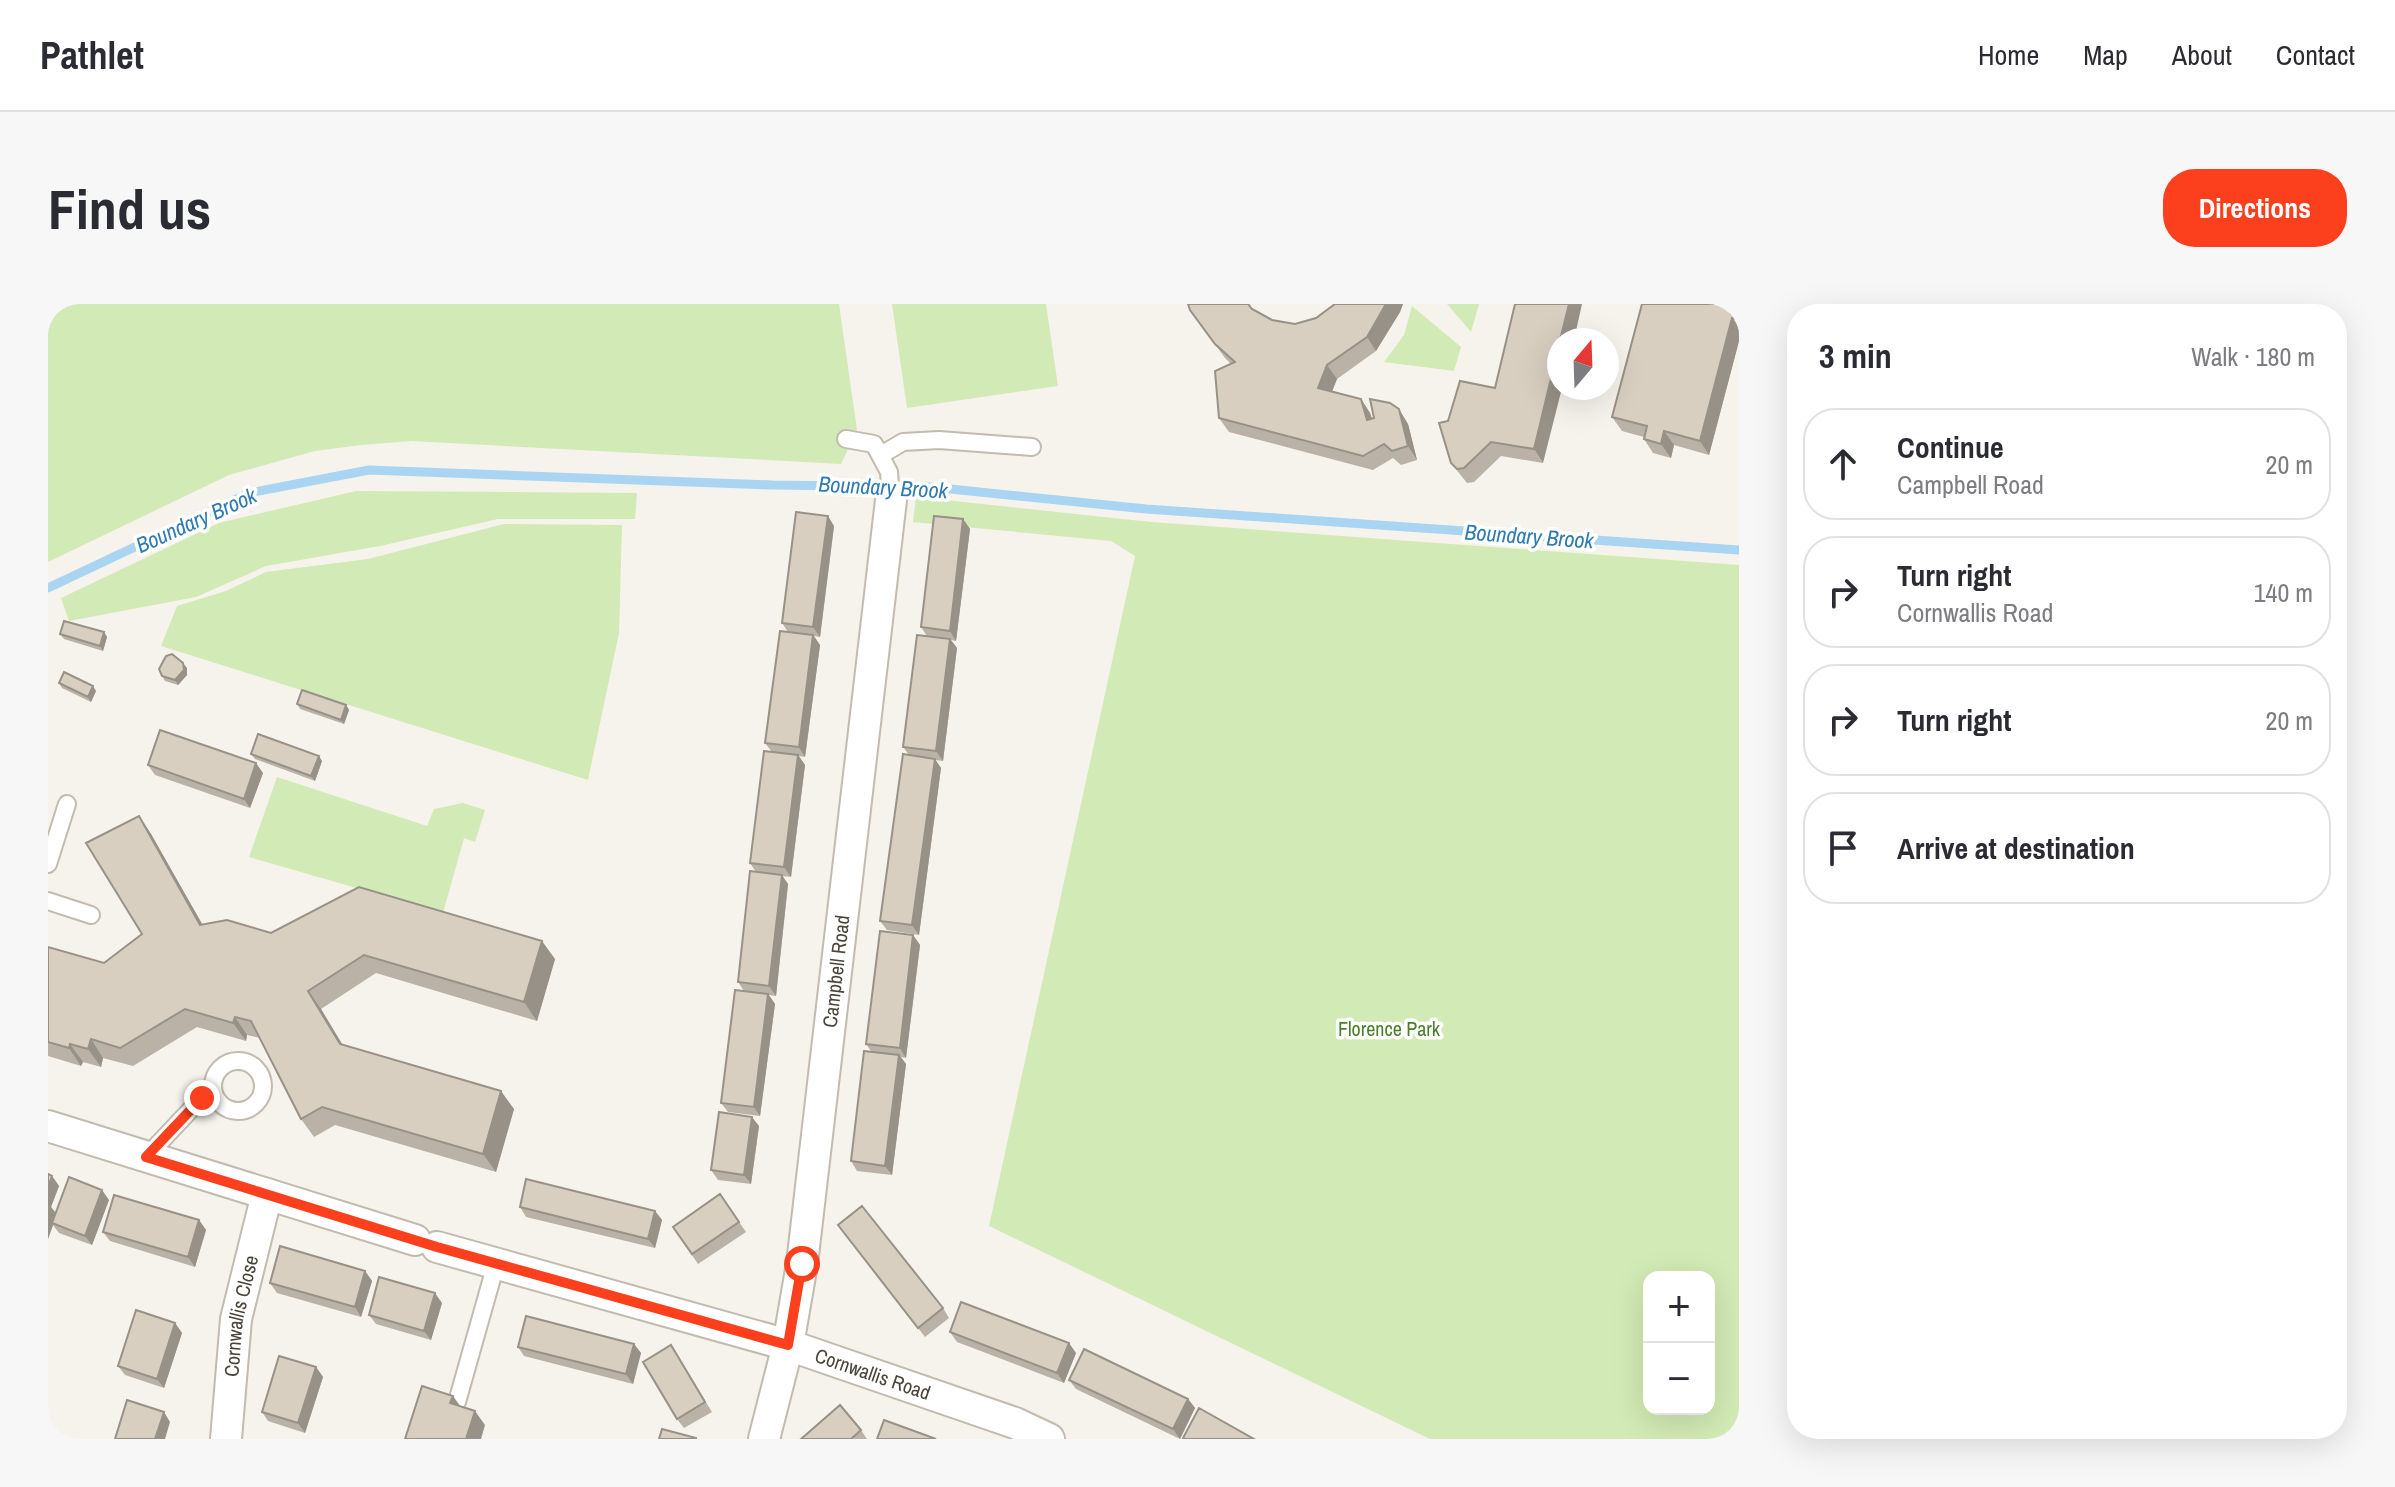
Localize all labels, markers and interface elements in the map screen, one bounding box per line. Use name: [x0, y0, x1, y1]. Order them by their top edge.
text: Pathlet: [40, 30, 144, 81]
text: Home: [1978, 36, 2039, 74]
text: Map: [2083, 36, 2128, 74]
text: About: [2172, 36, 2232, 74]
text: Contact: [2276, 36, 2355, 74]
button: Directions: [2163, 169, 2347, 247]
text: Find us: [48, 171, 211, 246]
north arrow: [1547, 328, 1619, 400]
text: 3 min: [1819, 333, 1892, 379]
text: Walk · 180 m: [2191, 339, 2315, 374]
text: Continue: [1897, 427, 2004, 467]
icon: ahead: [1821, 442, 1865, 486]
text: 20 m: [2266, 447, 2313, 482]
text: Campbell Road: [1897, 467, 2044, 502]
water label: Boundary Brook: [818, 469, 949, 505]
water label: Boundary Brook: [131, 480, 262, 560]
water label: Boundary Brook: [1463, 517, 1596, 556]
text: Turn right: [1897, 555, 2011, 595]
icon: right: [1821, 570, 1865, 614]
text: 140 m: [2254, 575, 2313, 610]
text: Cornwallis Road: [1897, 595, 2053, 630]
icon: right: [1821, 698, 1865, 742]
text: Turn right: [1897, 700, 2011, 740]
text: 20 m: [2266, 703, 2313, 738]
icon: arrive: [1821, 826, 1865, 870]
text: Arrive at destination: [1897, 828, 2135, 868]
street label: Campbell Road: [816, 913, 856, 1029]
park label: Florence Park: [1338, 1015, 1441, 1042]
route end: [184, 1080, 220, 1116]
route start: [784, 1246, 820, 1282]
street label: Cornwallis Close: [217, 1252, 264, 1378]
map controls: [1643, 1271, 1715, 1415]
button: +: [1643, 1271, 1715, 1343]
street label: Cornwallis Road: [812, 1341, 934, 1406]
button: −: [1643, 1343, 1715, 1415]

